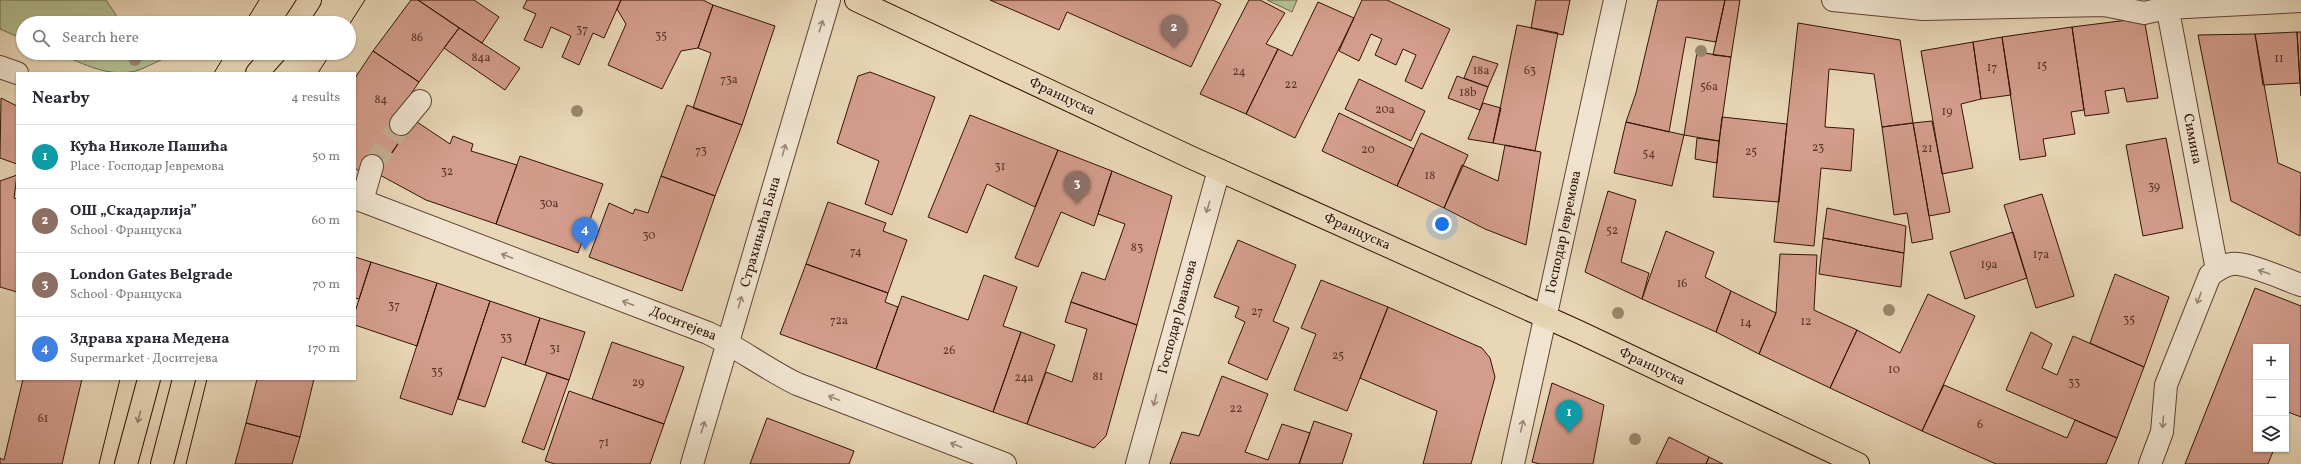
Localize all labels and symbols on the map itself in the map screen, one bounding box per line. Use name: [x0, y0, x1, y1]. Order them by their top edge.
pin: 2: [1161, 15, 1187, 48]
one-way arrow: [817, 20, 825, 32]
house number: 37: [576, 22, 588, 38]
house number: 35: [655, 28, 667, 44]
house number: 86: [411, 30, 423, 46]
house number: 84a: [472, 50, 490, 66]
house number: 11: [2274, 51, 2284, 67]
house number: 15: [2037, 58, 2047, 74]
house number: 17: [1987, 60, 1997, 76]
house number: 18a: [1473, 63, 1489, 79]
house number: 63: [1524, 63, 1536, 79]
house number: 24: [1232, 64, 1246, 80]
house number: 73a: [720, 72, 738, 88]
street label: Француска: [1026, 73, 1098, 121]
house number: 22: [1285, 77, 1297, 93]
house number: 56a: [1700, 79, 1718, 95]
house number: 18b: [1459, 85, 1477, 101]
house number: 84: [375, 92, 387, 108]
house number: 20a: [1375, 102, 1395, 118]
house number: 19: [1942, 104, 1952, 120]
street label: Симина: [2178, 112, 2206, 166]
house number: 23: [1812, 140, 1824, 156]
house number: 21: [1921, 141, 1933, 157]
house number: 20: [1361, 142, 1375, 158]
house number: 73: [695, 143, 707, 159]
one-way arrow: [781, 144, 788, 157]
house number: 25: [1745, 144, 1757, 160]
house number: 54: [1643, 146, 1655, 162]
house number: 31: [995, 159, 1005, 175]
house number: 32: [441, 164, 453, 180]
house number: 18: [1425, 168, 1435, 184]
street label: Господар Јевремова: [1542, 169, 1586, 295]
pin: 3: [1064, 171, 1090, 204]
street label: Страхињића Бана: [736, 174, 786, 290]
house number: 39: [2148, 179, 2160, 195]
house number: 30a: [539, 196, 559, 212]
one-way arrow: [1204, 200, 1211, 213]
street label: Француска: [1320, 209, 1394, 255]
your location: [1432, 214, 1452, 234]
pin: 4: [572, 217, 598, 250]
house number: 52: [1606, 223, 1618, 239]
house number: 30: [642, 228, 656, 244]
house number: 83: [1131, 240, 1143, 256]
house number: 74: [850, 244, 862, 260]
house number: 17a: [2033, 247, 2049, 263]
one-way arrow: [502, 252, 514, 260]
house number: 19a: [1981, 257, 1997, 273]
street label: Господар Јованова: [1154, 258, 1202, 376]
one-way arrow: [2258, 268, 2271, 275]
house number: 16: [1677, 276, 1687, 292]
one-way arrow: [2195, 292, 2203, 304]
one-way arrow: [737, 296, 744, 309]
house number: 37: [388, 298, 400, 314]
one-way arrow: [623, 298, 635, 306]
street label: Доситејева: [647, 302, 719, 346]
house number: 27: [1251, 304, 1263, 320]
house number: 35: [2123, 312, 2135, 328]
house number: 72a: [830, 313, 848, 329]
house number: 12: [1800, 314, 1812, 330]
house number: 14: [1740, 315, 1752, 331]
house number: 33: [500, 330, 512, 346]
house number: 31: [550, 341, 560, 357]
house number: 26: [943, 343, 955, 359]
street label: Француска: [1616, 343, 1688, 391]
house number: 25: [1332, 348, 1344, 364]
house number: 10: [1888, 362, 1900, 378]
house number: 35: [431, 364, 443, 380]
house number: 81: [1093, 369, 1103, 385]
house number: 24a: [1014, 370, 1034, 386]
house number: 29: [632, 375, 644, 391]
house number: 33: [2068, 375, 2080, 391]
one-way arrow: [1151, 393, 1158, 406]
one-way arrow: [829, 394, 841, 402]
pin: 1: [1556, 400, 1582, 433]
house number: 22: [1230, 401, 1242, 417]
one-way arrow: [134, 410, 142, 423]
house number: 61: [38, 411, 48, 427]
one-way arrow: [2159, 415, 2166, 428]
house number: 6: [1977, 417, 1983, 433]
one-way arrow: [700, 420, 707, 433]
one-way arrow: [1518, 420, 1526, 433]
house number: 71: [599, 435, 609, 451]
one-way arrow: [950, 441, 962, 449]

